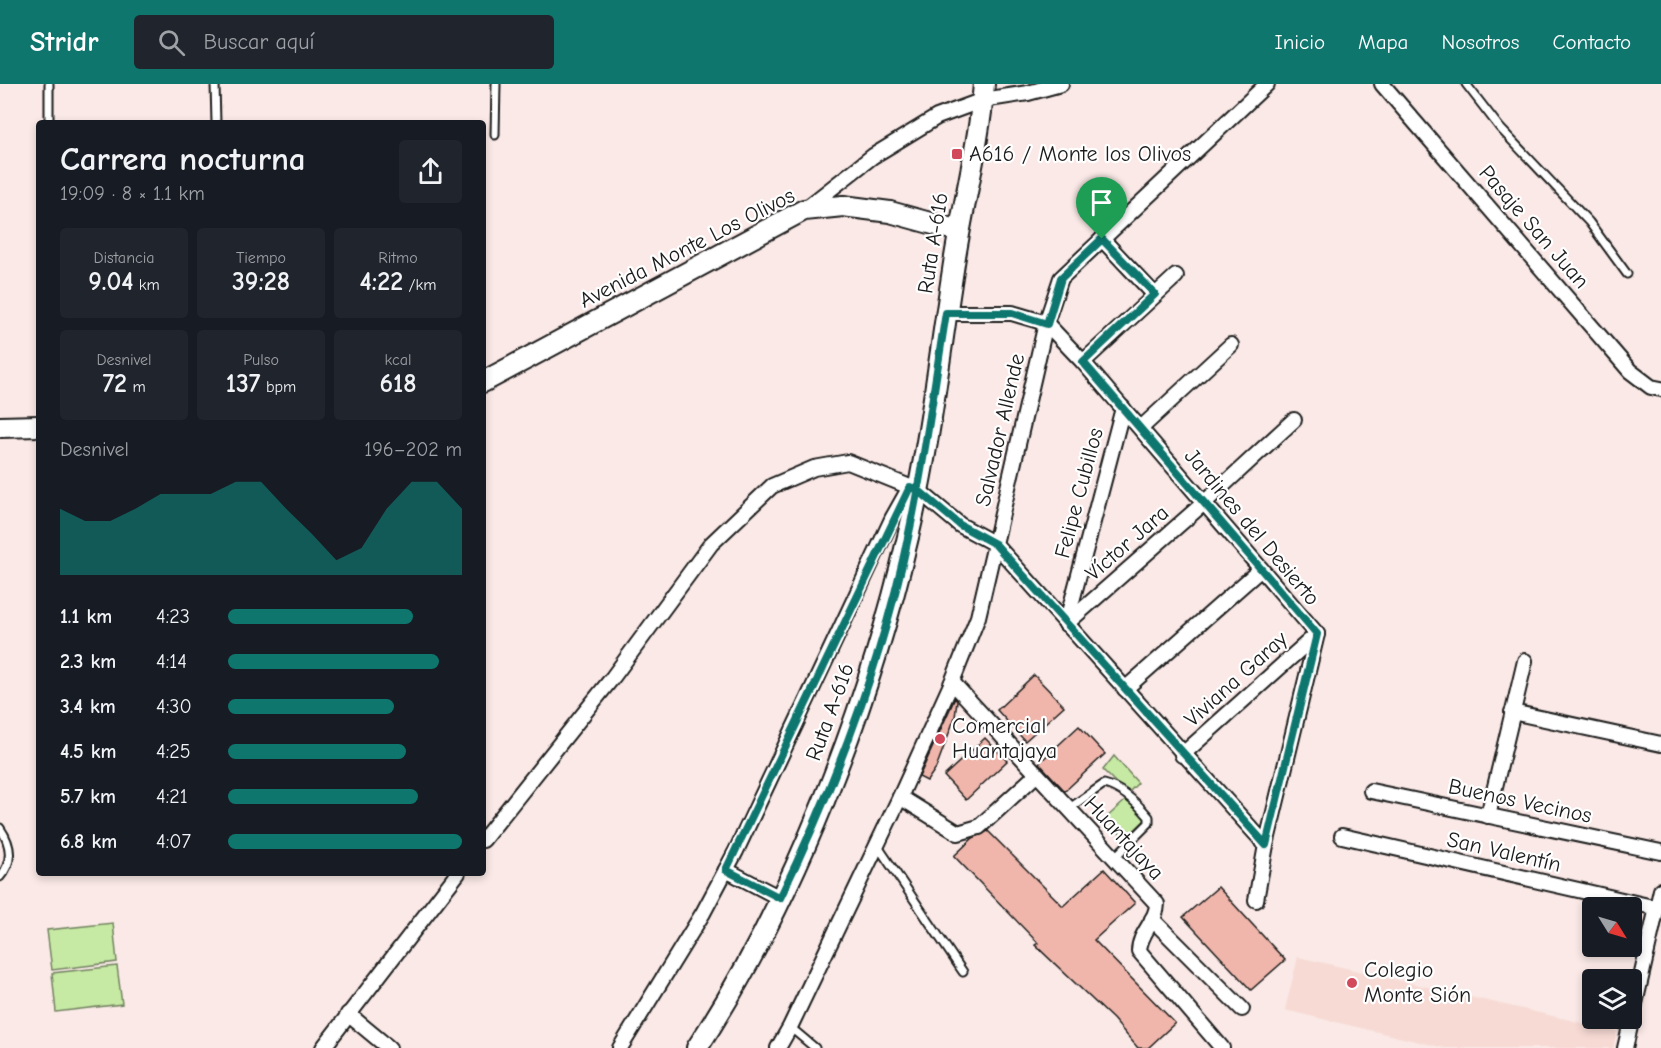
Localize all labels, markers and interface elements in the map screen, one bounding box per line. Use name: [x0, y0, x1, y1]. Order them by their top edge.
search box: [134, 15, 554, 69]
text: Stridr: [30, 26, 98, 58]
icon: search: [155, 26, 188, 59]
text: Buscar aquí: [203, 29, 314, 55]
text: Inicio: [1274, 30, 1325, 54]
text: Mapa: [1358, 30, 1408, 54]
text: Nosotros: [1441, 30, 1520, 54]
text: Contacto: [1553, 30, 1631, 54]
text: Carrera nocturna: [60, 140, 306, 178]
button: share: [399, 140, 462, 203]
place label: A616 / Monte los Olivos: [969, 141, 1191, 167]
marker: A616 / Monte los Olivos: [950, 147, 964, 161]
street label: Pasaje San Juan: [1473, 160, 1595, 294]
pin: [1076, 177, 1127, 239]
text: 19:09 · 8 × 1.1 km: [60, 182, 205, 205]
street label: Avenida Monte Los Olivos: [575, 182, 799, 314]
icon: arrive: [1085, 186, 1118, 219]
street label: Ruta A-616: [912, 191, 954, 295]
text: Distancia: [93, 249, 155, 267]
text: Tiempo: [236, 249, 286, 267]
text: Ritmo: [378, 249, 418, 267]
text: 9.04: [88, 267, 134, 297]
text: 39:28: [232, 267, 290, 297]
text: 4:22: [360, 267, 403, 297]
text: km: [134, 276, 160, 294]
text: /km: [403, 276, 436, 294]
text: Desnivel: [96, 351, 152, 369]
text: Pulso: [243, 351, 279, 369]
text: kcal: [385, 351, 411, 369]
street label: Salvador Allende: [970, 351, 1030, 509]
text: 72: [102, 369, 127, 399]
text: 137: [226, 369, 261, 399]
text: 618: [379, 369, 417, 399]
text: m: [127, 378, 146, 396]
text: bpm: [261, 378, 296, 396]
street label: Felipe Cubillos: [1049, 425, 1109, 561]
text: Desnivel: [60, 438, 129, 461]
text: 196–202 m: [364, 438, 462, 461]
street label: Jardines del Desierto: [1179, 443, 1325, 611]
street label: Víctor Jara: [1080, 500, 1174, 586]
text: 1.1 km: [60, 605, 112, 628]
text: 4:23: [156, 605, 190, 628]
street label: Viviana Garay: [1179, 626, 1293, 732]
text: 2.3 km: [60, 650, 116, 673]
text: 4:14: [156, 650, 187, 673]
street label: Ruta A-616: [800, 660, 860, 764]
text: 3.4 km: [60, 695, 116, 718]
text: 4:30: [156, 695, 192, 718]
place label: Comercial Huantajaya: [952, 713, 1057, 764]
marker: Comercial Huantajaya: [933, 732, 947, 746]
text: 4.5 km: [60, 740, 116, 763]
text: 4:25: [156, 740, 191, 763]
street label: Buenos Vecinos: [1446, 773, 1594, 829]
text: 5.7 km: [60, 785, 116, 808]
text: 4:21: [156, 785, 188, 808]
street label: Huantajaya: [1079, 791, 1169, 885]
street label: San Valentín: [1444, 826, 1564, 878]
text: 6.8 km: [60, 830, 117, 853]
text: 4:07: [156, 830, 191, 853]
north arrow: [1582, 897, 1642, 957]
map controls: [1582, 897, 1642, 1029]
place label: Colegio Monte Sión: [1364, 957, 1471, 1008]
button: layers: [1582, 969, 1642, 1029]
marker: Colegio Monte Sión: [1345, 976, 1359, 990]

